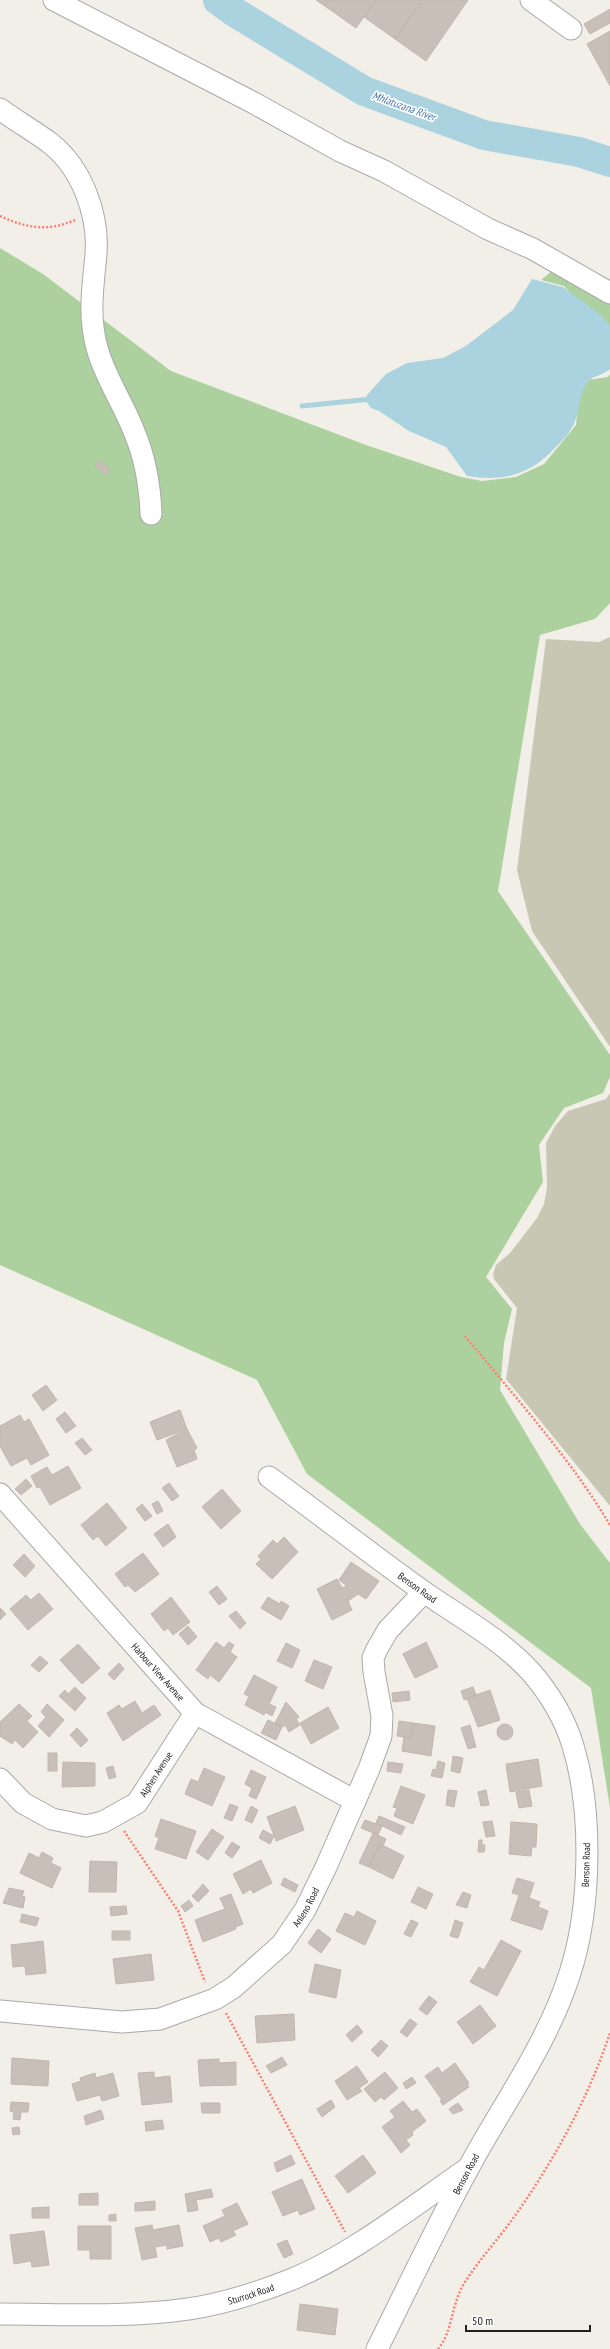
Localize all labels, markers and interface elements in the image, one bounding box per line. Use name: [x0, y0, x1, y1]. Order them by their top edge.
water label: Mhlatuzana River: [371, 88, 439, 125]
street label: Benson Road: [396, 1569, 439, 1605]
street label: Harbour View Avenue: [129, 1640, 188, 1704]
street label: Alphen Avenue: [136, 1749, 175, 1799]
street label: Benson Road: [579, 1843, 593, 1887]
street label: Anleno Road: [289, 1885, 322, 1929]
street label: Benson Road: [450, 2151, 482, 2197]
street label: Sturrock Road: [226, 2280, 276, 2307]
scale bar: [466, 2307, 590, 2333]
text: 50 m: [472, 2313, 493, 2328]

